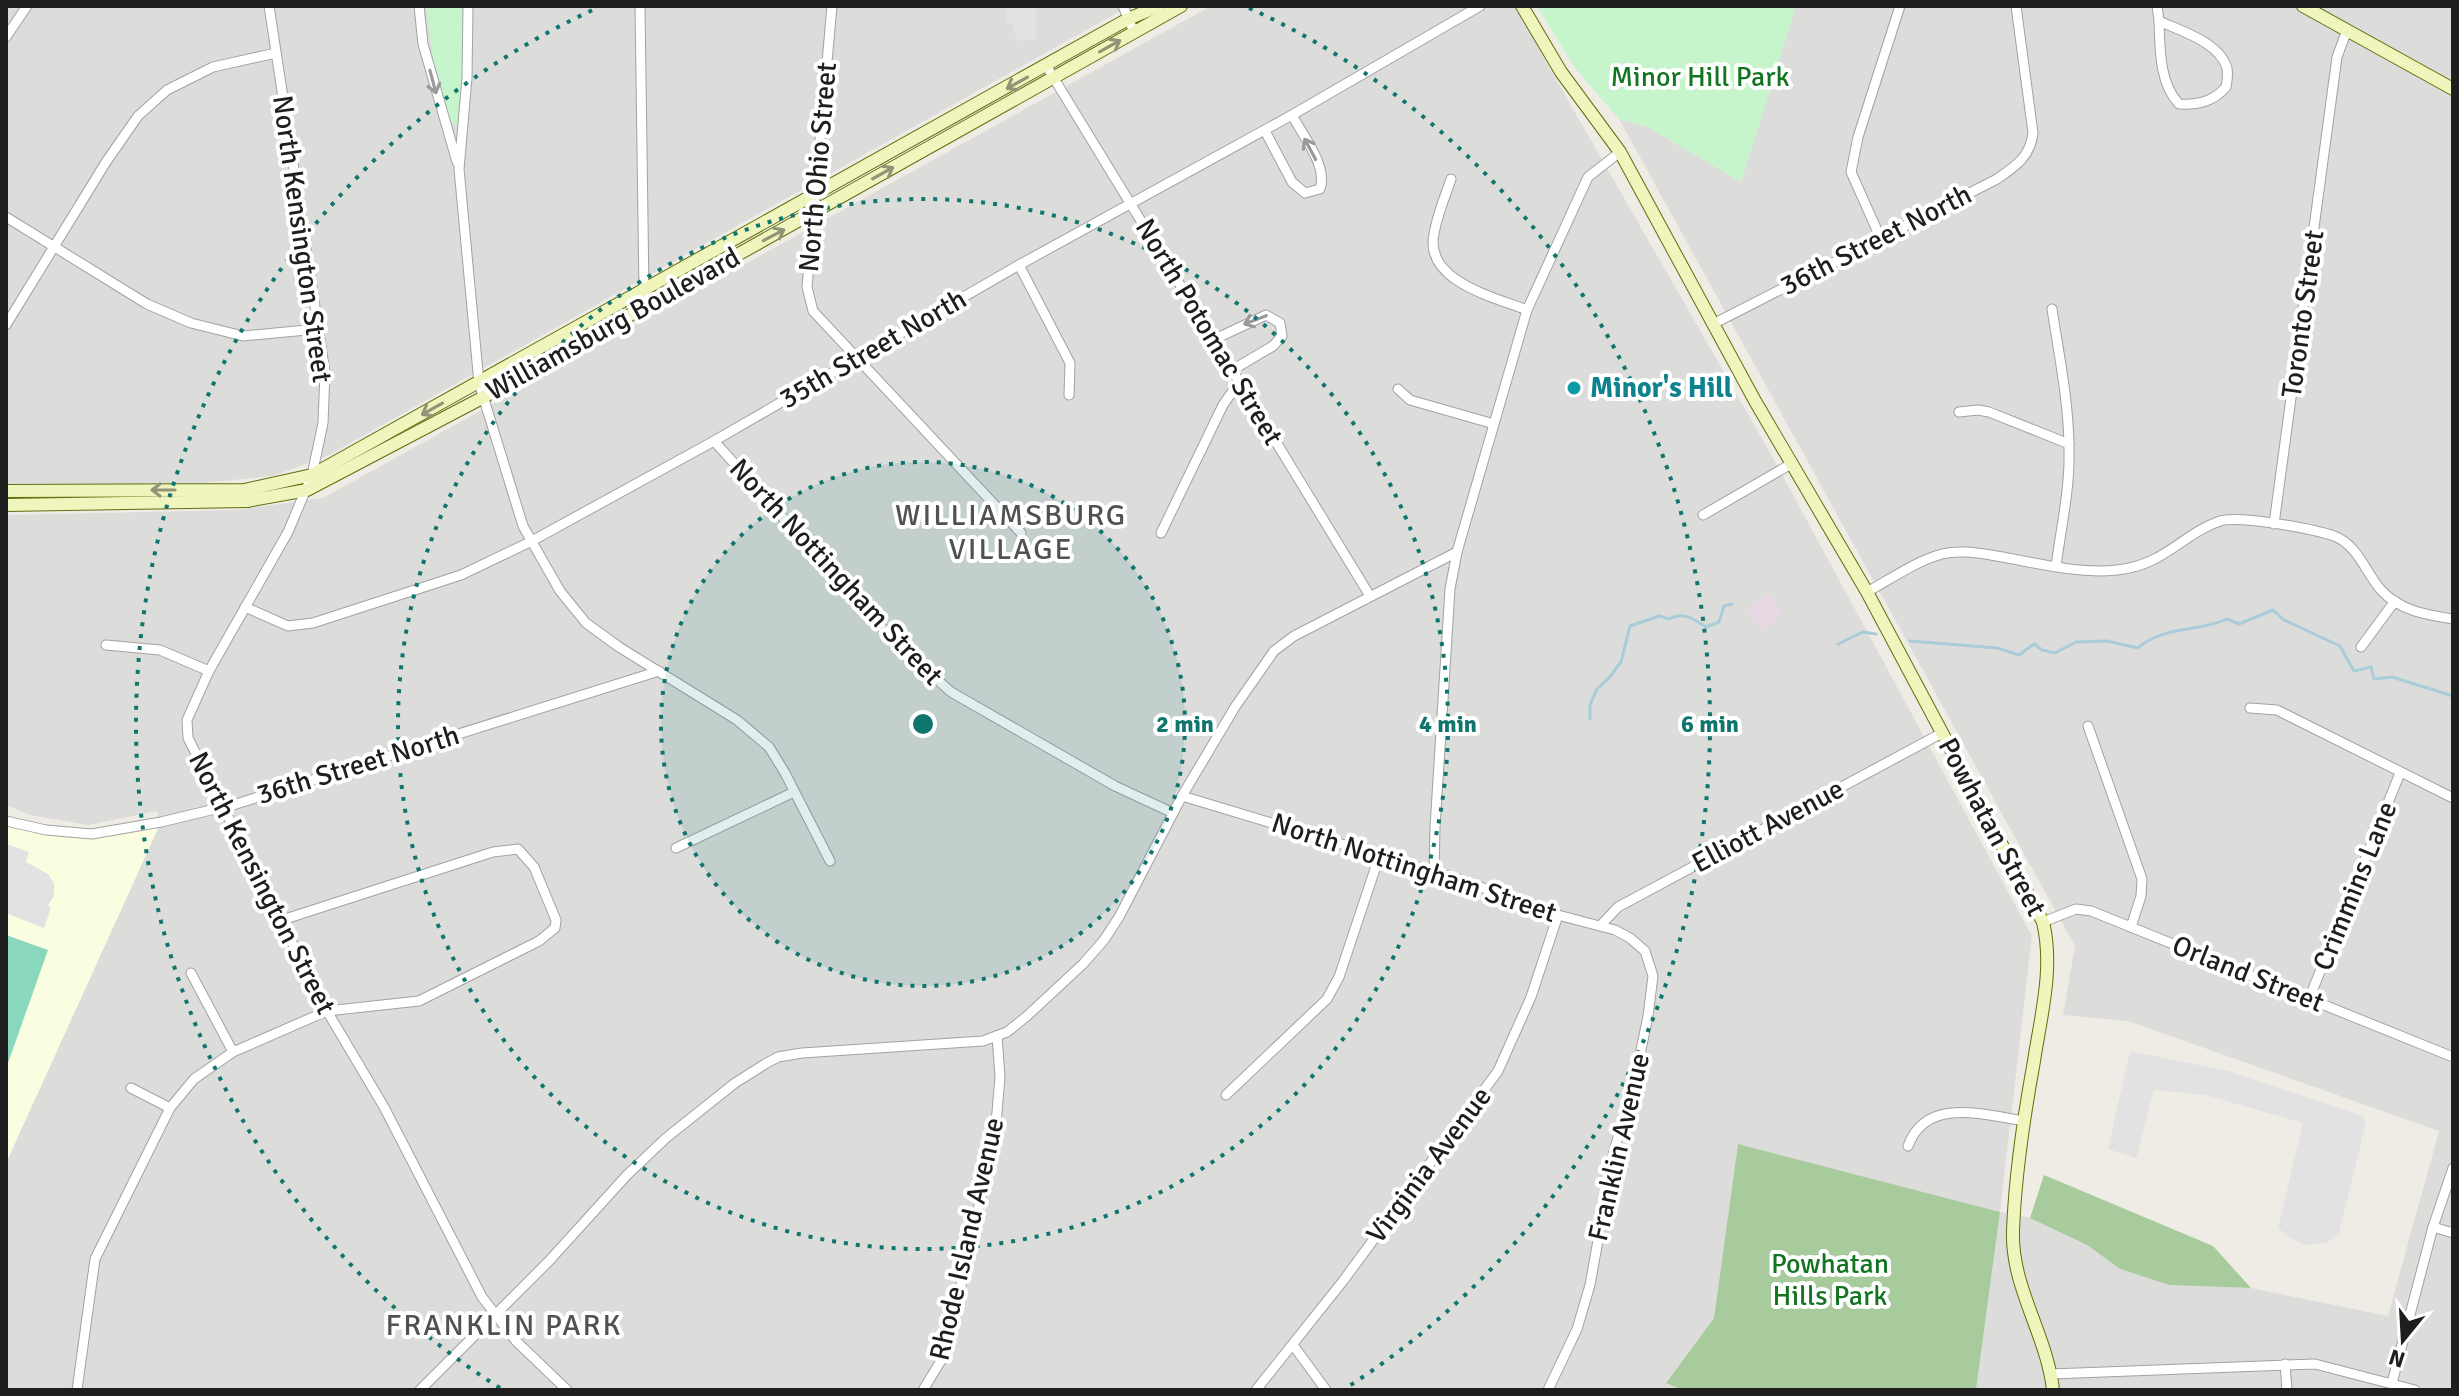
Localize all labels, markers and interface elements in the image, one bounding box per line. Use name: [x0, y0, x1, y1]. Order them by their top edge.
one-way arrow: [1098, 38, 1121, 54]
street label: North Ohio Street: [792, 60, 844, 273]
park label: Minor Hill Park: [1610, 60, 1790, 94]
one-way arrow: [427, 69, 442, 95]
one-way arrow: [1006, 75, 1029, 91]
street label: North Kensington Street: [265, 93, 339, 385]
one-way arrow: [1302, 137, 1318, 161]
one-way arrow: [871, 165, 894, 181]
street label: 36th Street North: [1775, 177, 1977, 303]
street label: North Potomac Street: [1128, 213, 1290, 451]
one-way arrow: [762, 227, 785, 243]
street label: Toronto Street: [2274, 228, 2332, 400]
street label: Williamsburg Boulevard: [480, 240, 746, 408]
street label: 35th Street North: [774, 282, 972, 416]
one-way arrow: [1243, 314, 1267, 329]
place label: Minor's Hill: [1590, 371, 1733, 405]
marker: Minor's Hill: [1565, 379, 1583, 397]
one-way arrow: [421, 401, 444, 417]
street label: North Nottingham Street: [722, 452, 950, 692]
one-way arrow: [150, 482, 177, 498]
district label: WILLIAMSBURG VILLAGE: [895, 497, 1127, 568]
text: 2 min: [1156, 709, 1214, 739]
text: 4 min: [1419, 709, 1477, 739]
text: 6 min: [1681, 709, 1739, 739]
centre of rings: [909, 710, 937, 738]
street label: 36th Street North: [253, 718, 463, 812]
street label: Powhatan Street: [1931, 732, 2053, 922]
street label: North Kensington Street: [181, 746, 343, 1020]
street label: Elliott Avenue: [1686, 772, 1850, 880]
street label: Crimmins Lane: [2306, 797, 2404, 975]
street label: North Nottingham Street: [1267, 806, 1561, 930]
street label: Orland Street: [2167, 928, 2329, 1020]
street label: Franklin Avenue: [1581, 1050, 1657, 1244]
street label: Virginia Avenue: [1359, 1080, 1499, 1250]
street label: Rhode Island Avenue: [922, 1114, 1012, 1364]
park label: Powhatan Hills Park: [1771, 1247, 1889, 1313]
north arrow: [2363, 1300, 2443, 1380]
district label: FRANKLIN PARK: [386, 1307, 622, 1344]
text: N: [2386, 1343, 2408, 1374]

